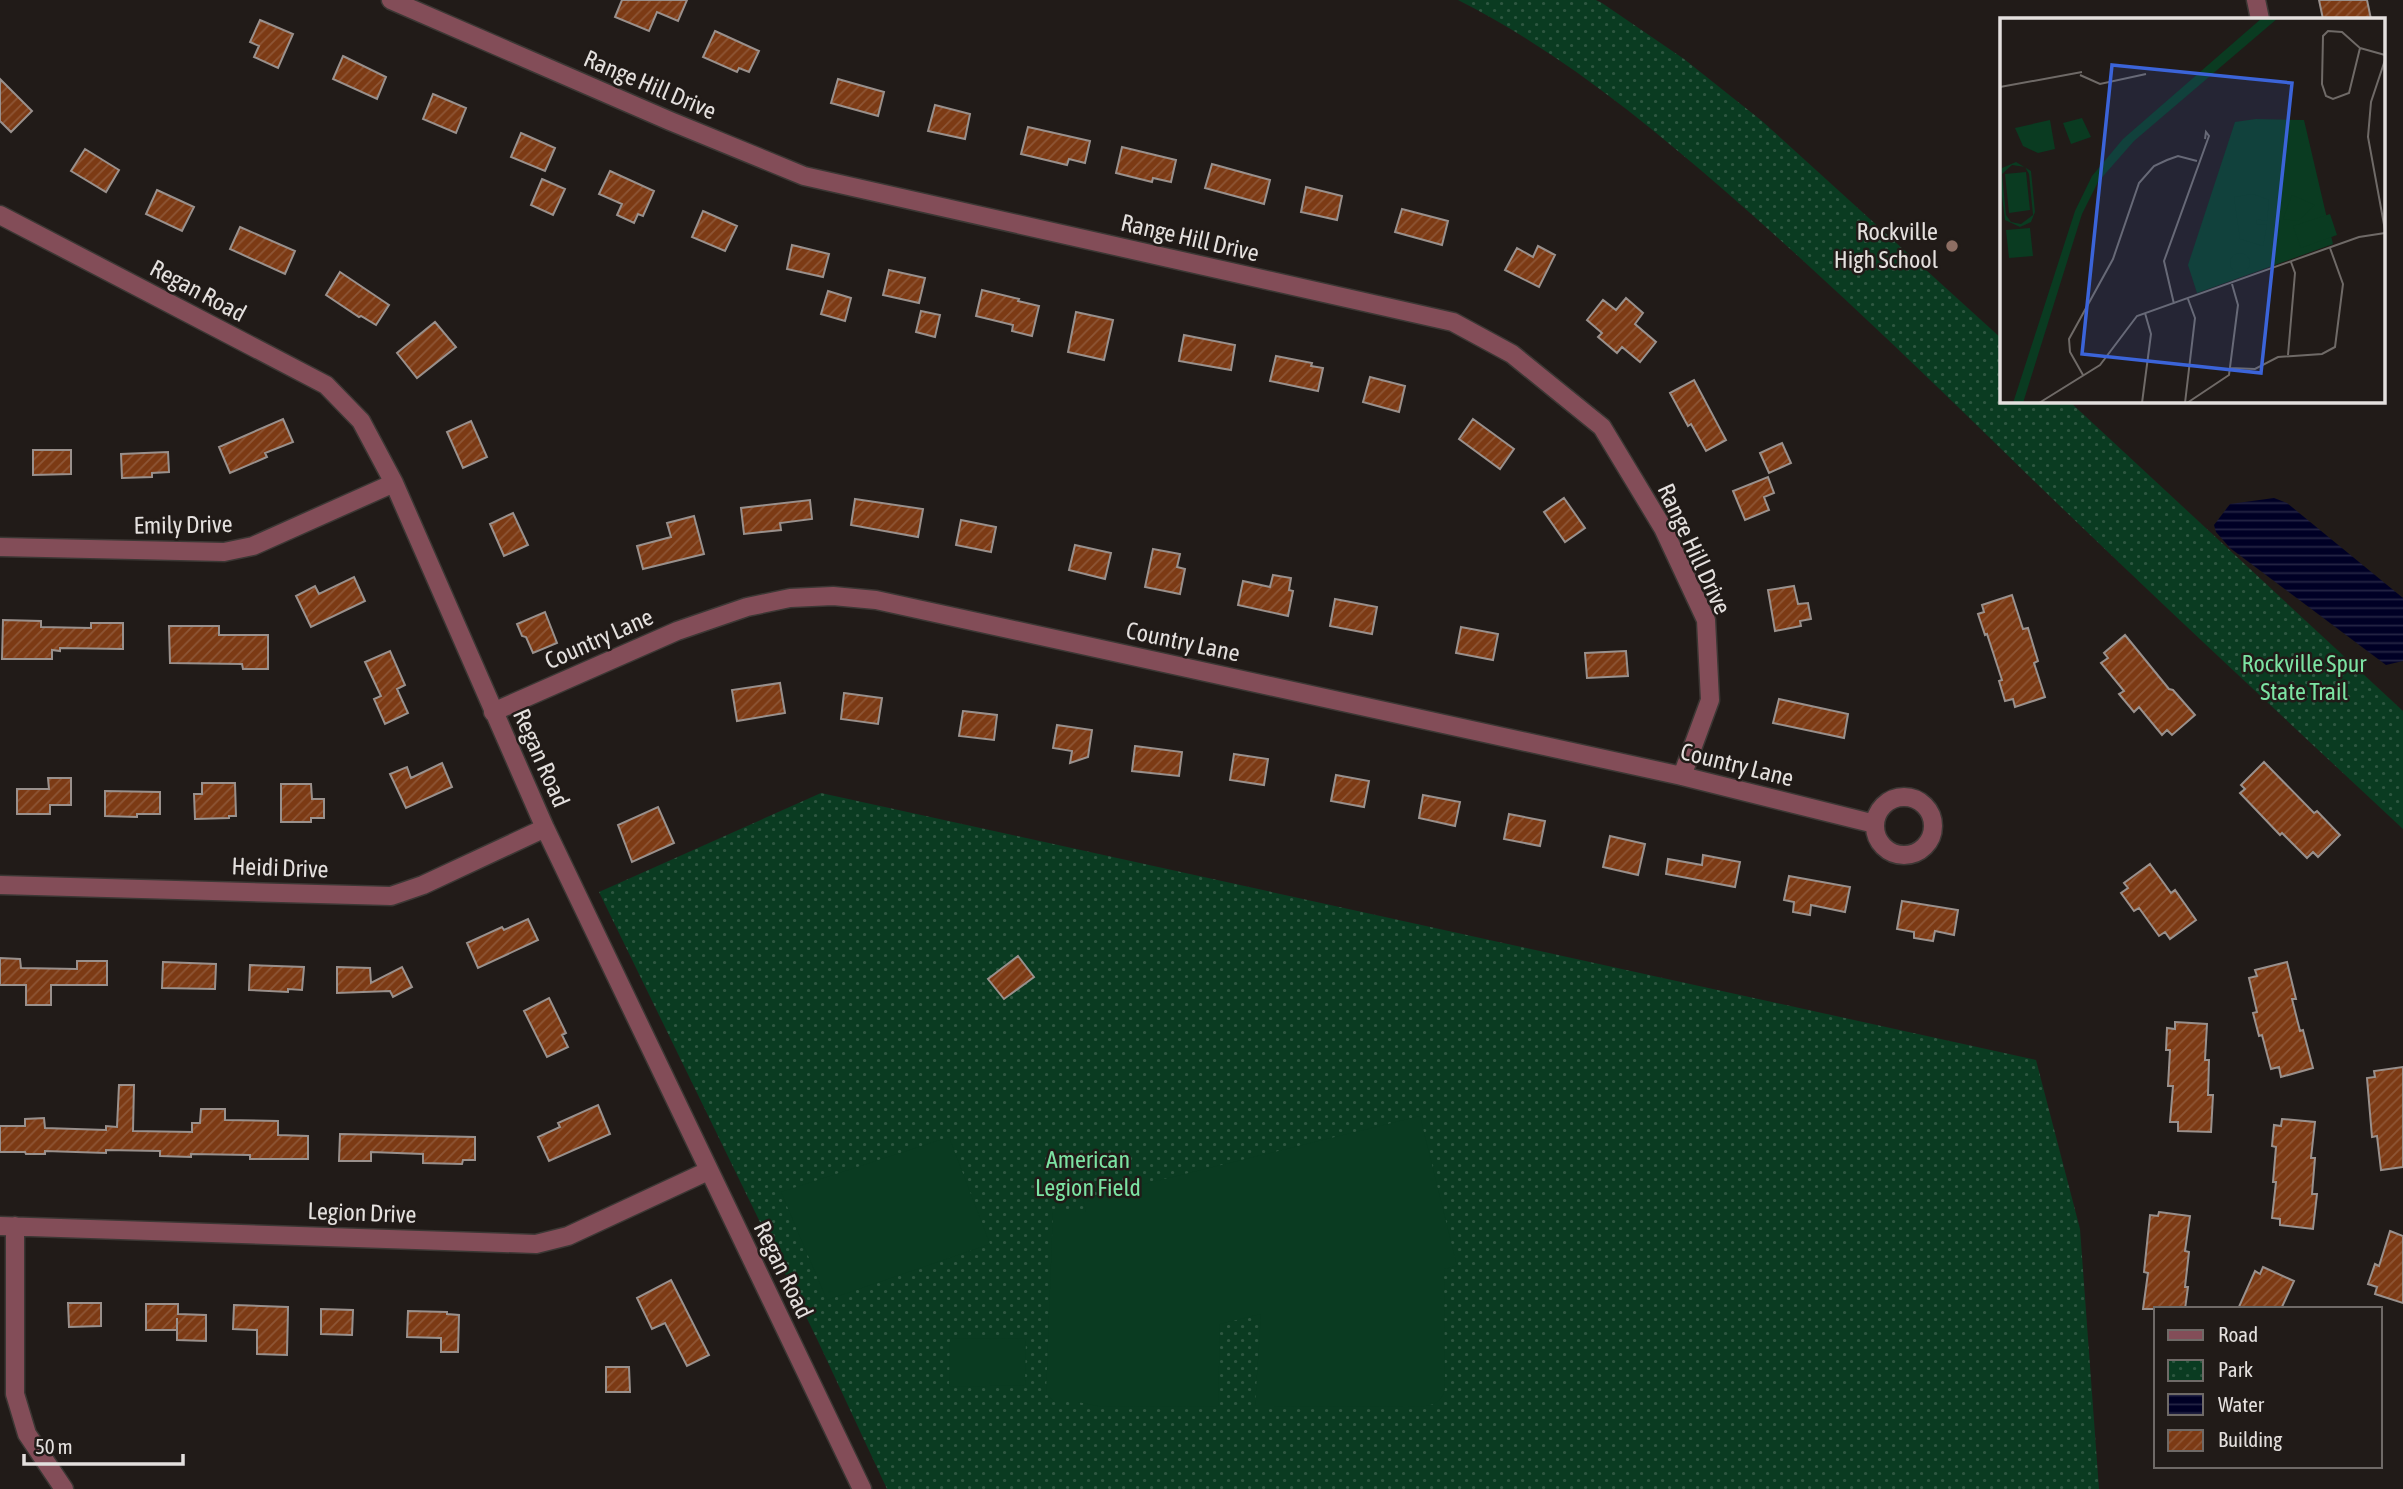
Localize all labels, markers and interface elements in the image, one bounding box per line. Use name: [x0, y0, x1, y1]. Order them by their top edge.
inset map: [2000, 18, 2386, 402]
street label: Range Hill Drive: [580, 45, 720, 124]
street label: Range Hill Drive: [1118, 209, 1262, 267]
place label: Rockville High School: [1834, 218, 1939, 273]
marker: Rockville High School: [1944, 238, 1960, 254]
street label: Regan Road: [146, 254, 251, 327]
street label: Range Hill Drive: [1652, 479, 1736, 618]
street label: Emily Drive: [133, 510, 233, 539]
street label: Country Lane: [541, 603, 657, 674]
street label: Country Lane: [1124, 616, 1242, 667]
park label: Rockville Spur State Trail: [2242, 650, 2367, 705]
street label: Regan Road: [508, 705, 575, 811]
street label: Country Lane: [1678, 737, 1796, 792]
street label: Heidi Drive: [231, 852, 329, 883]
park label: American Legion Field: [1035, 1146, 1141, 1201]
street label: Legion Drive: [307, 1197, 417, 1228]
street label: Regan Road: [748, 1217, 819, 1323]
legend: [2154, 1307, 2382, 1468]
text: Road: [2218, 1322, 2258, 1346]
text: Park: [2218, 1357, 2253, 1381]
text: Water: [2218, 1392, 2265, 1416]
scale bar: [24, 1422, 184, 1466]
text: Building: [2218, 1427, 2282, 1451]
text: 50 m: [35, 1434, 73, 1458]

